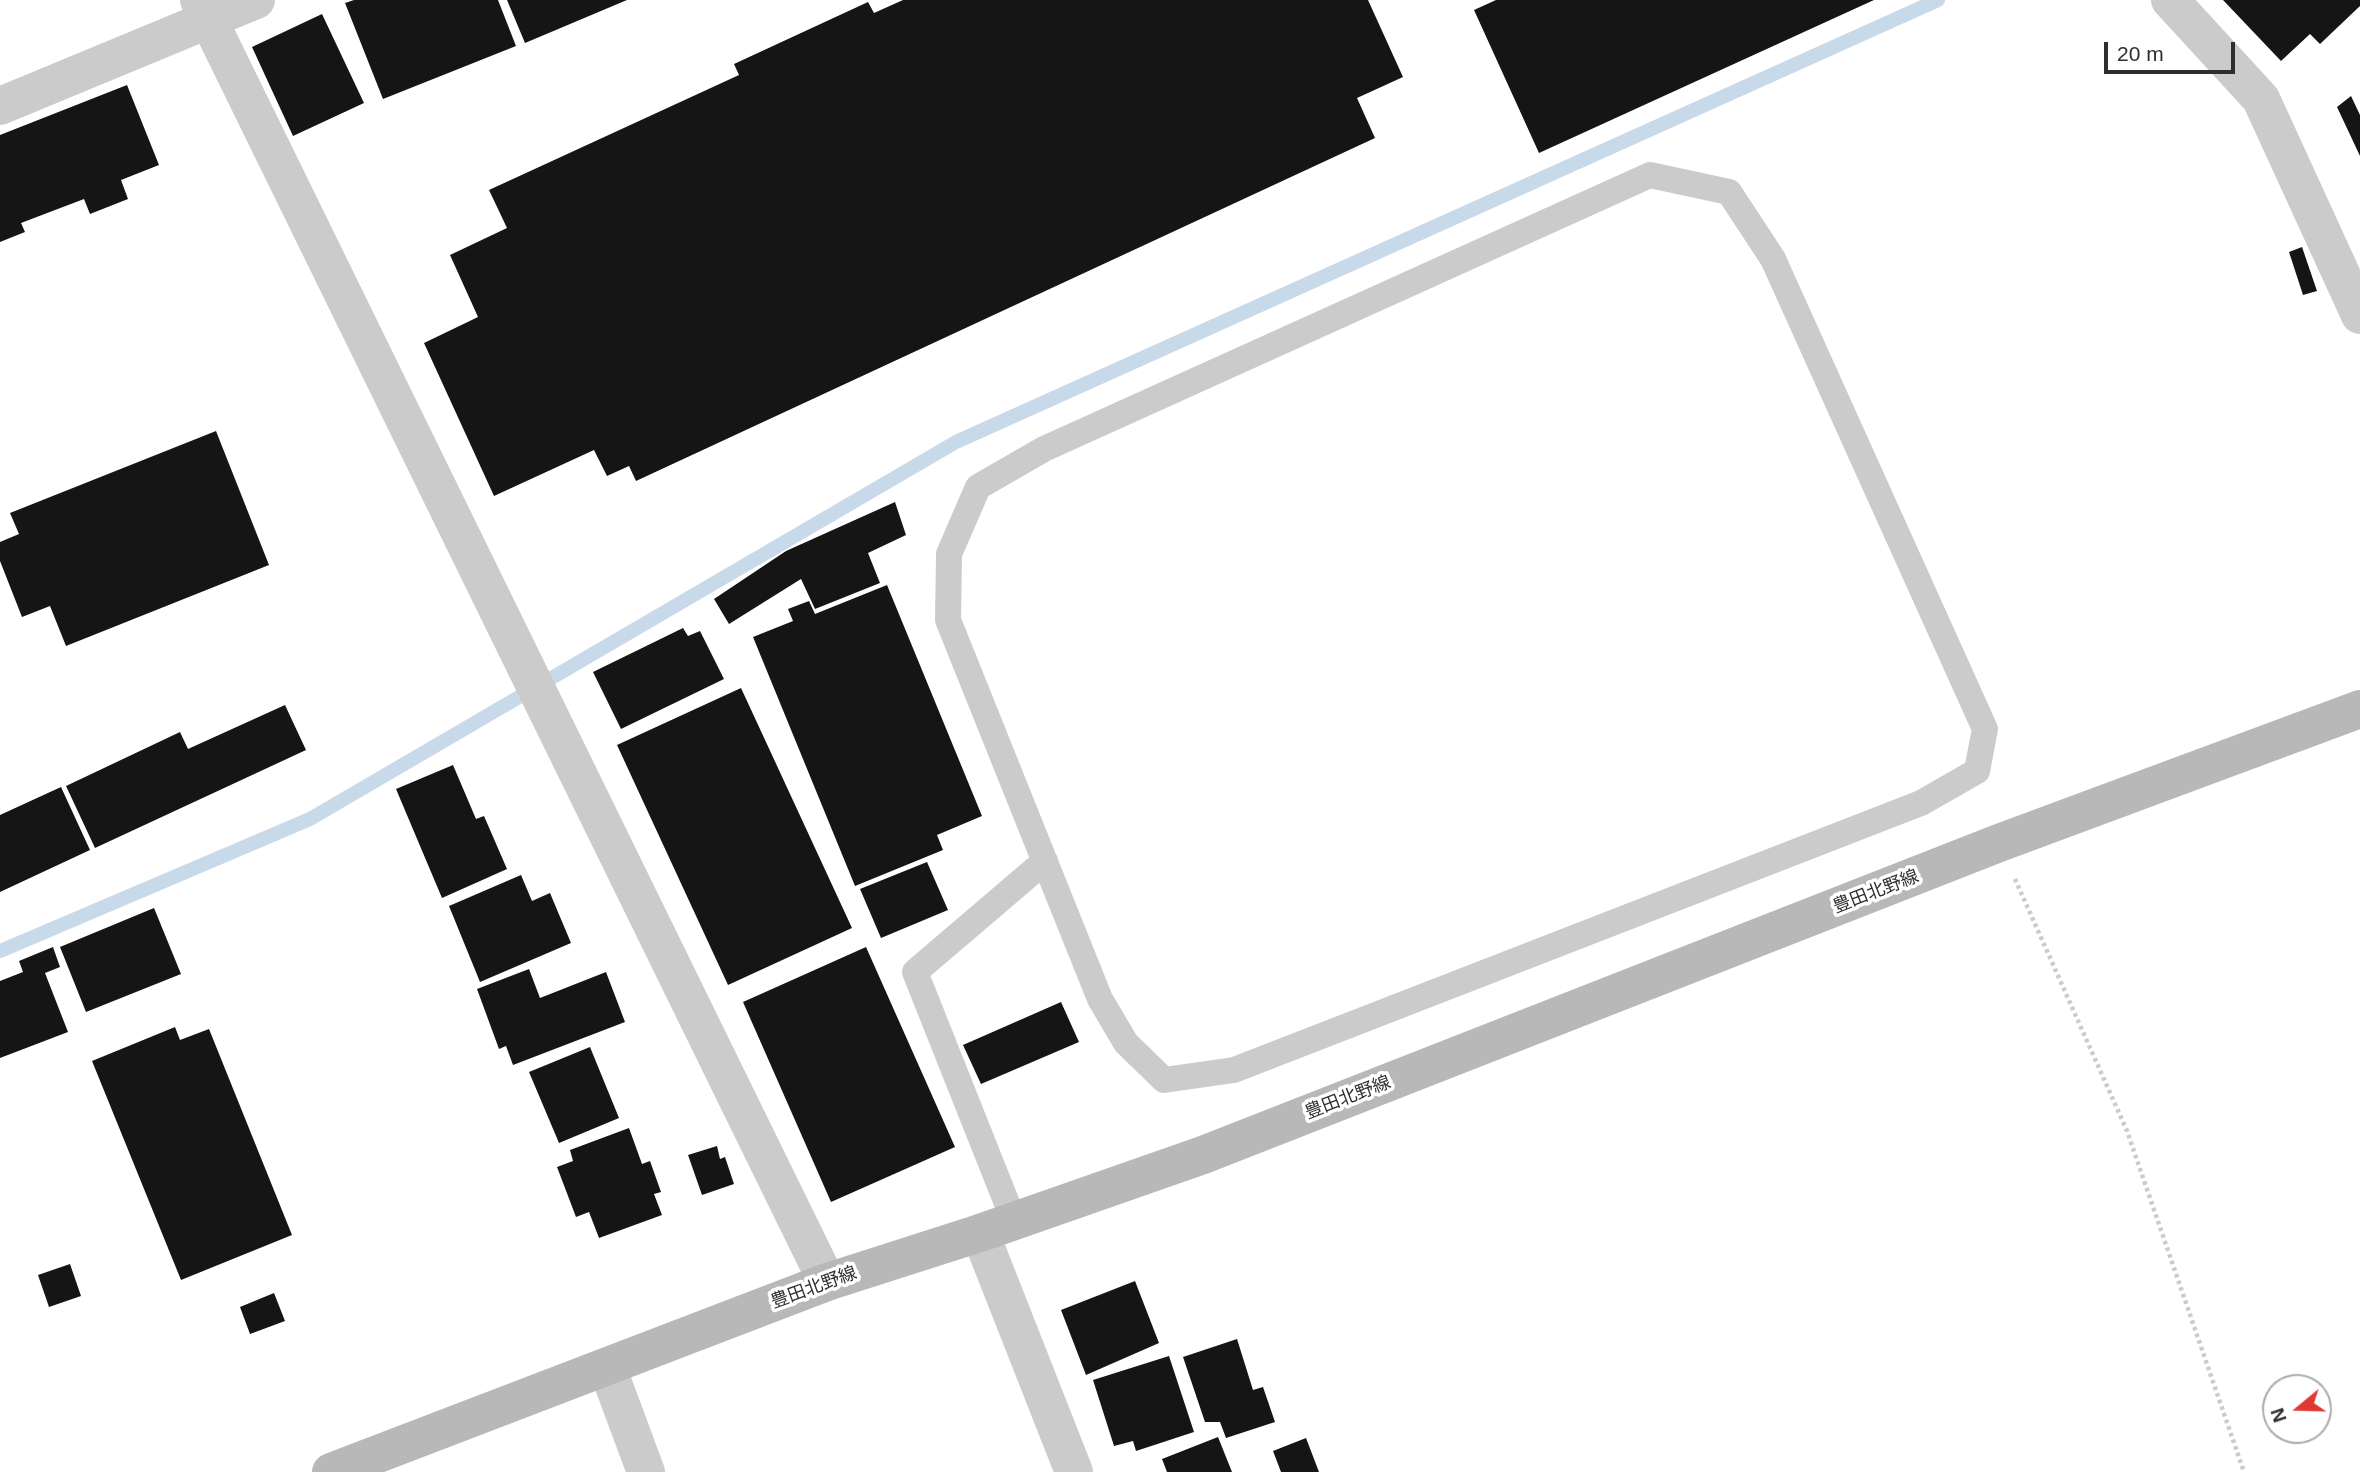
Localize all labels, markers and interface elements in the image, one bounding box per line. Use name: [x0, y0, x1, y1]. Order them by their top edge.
scale bar: [2108, 28, 2239, 72]
text: 20 m: [2117, 42, 2164, 65]
street label: 豊田北野線: [1830, 866, 1922, 918]
street label: 豊田北野線: [1302, 1072, 1394, 1124]
street label: 豊田北野線: [768, 1262, 860, 1314]
north arrow: [2262, 1374, 2332, 1444]
text: N: [2266, 1405, 2291, 1425]

